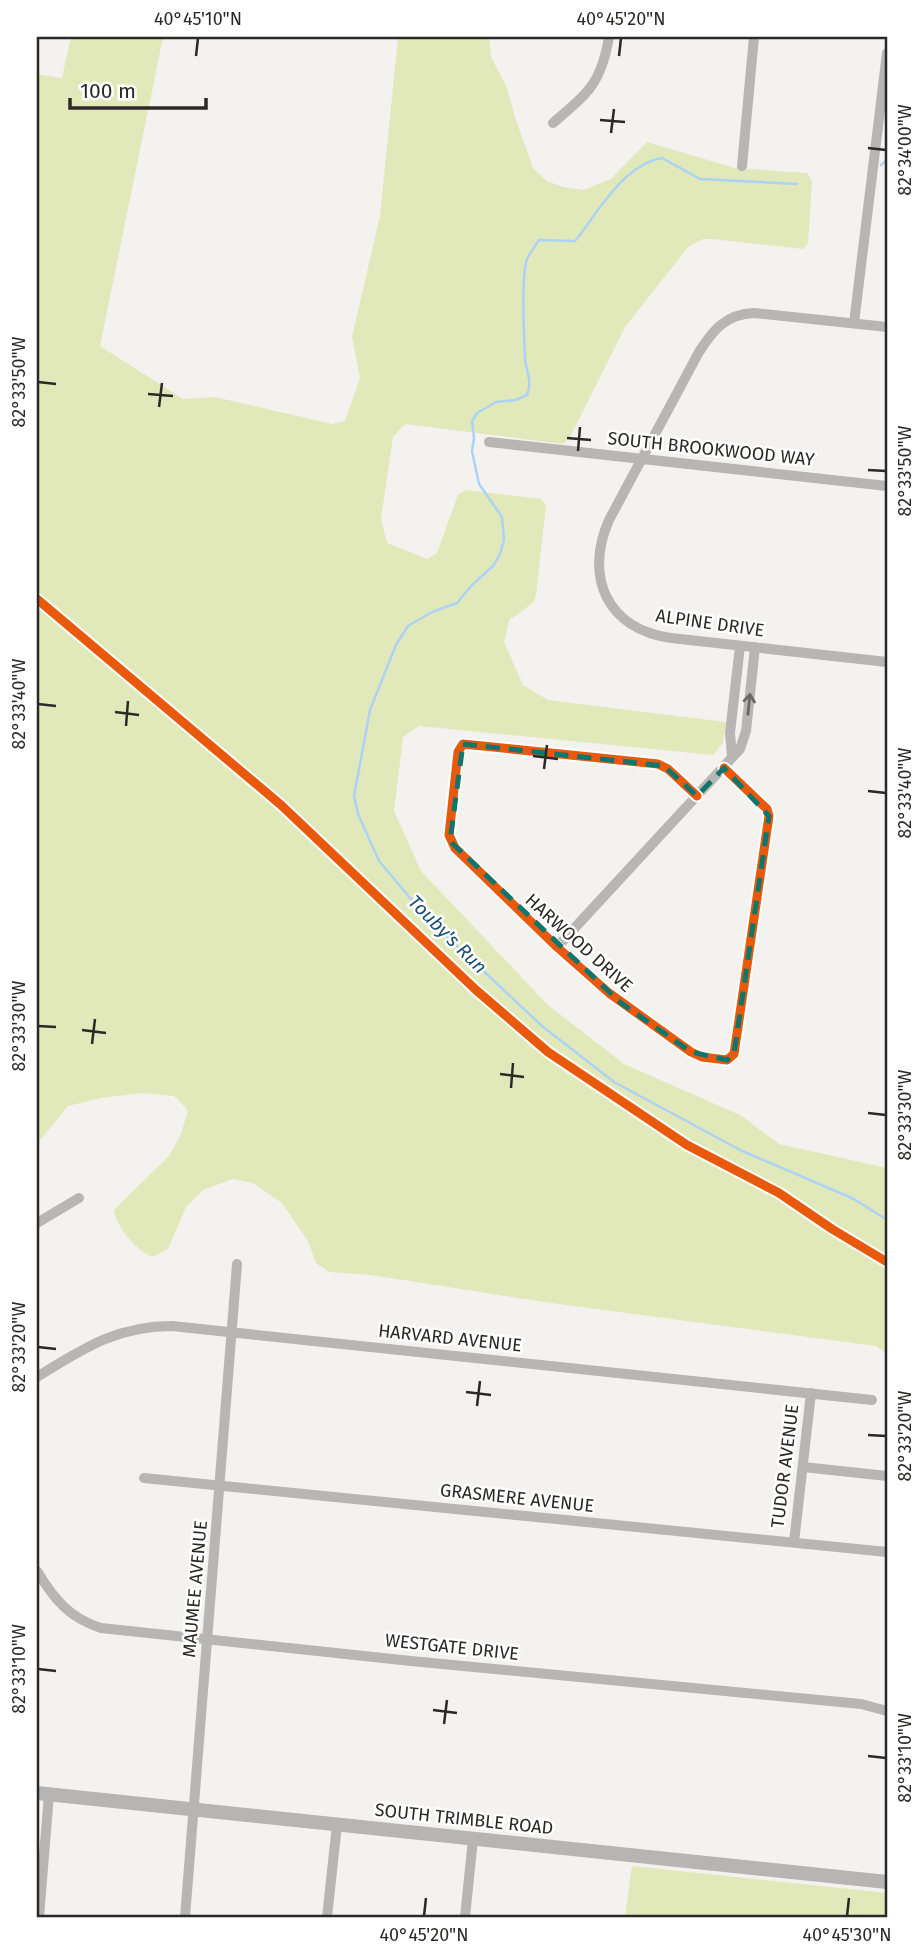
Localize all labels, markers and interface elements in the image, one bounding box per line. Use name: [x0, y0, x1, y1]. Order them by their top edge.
text: 40°45'10"N: [154, 8, 242, 30]
text: 40°45'20"N: [576, 8, 666, 30]
scale bar: [70, 66, 206, 110]
text: 100 m: [80, 78, 136, 104]
text: 82°34'00"W: [894, 104, 916, 196]
text: 82°33'50"W: [8, 336, 30, 427]
text: 82°33'50"W: [894, 425, 916, 516]
street label: SOUTH BROOKWOOD WAY: [606, 427, 816, 471]
street label: ALPINE DRIVE: [654, 605, 766, 641]
text: 82°33'40"W: [8, 659, 30, 749]
one-way arrow: [742, 693, 755, 715]
text: 82°33'40"W: [894, 748, 916, 838]
street label: HARWOOD DRIVE: [521, 889, 637, 997]
water label: Touby's Run: [404, 890, 492, 978]
text: 82°33'30"W: [8, 980, 30, 1071]
text: 82°33'30"W: [894, 1069, 916, 1160]
text: 82°33'20"W: [8, 1301, 30, 1392]
street label: HARVARD AVENUE: [377, 1320, 523, 1356]
text: 82°33'20"W: [894, 1390, 916, 1481]
street label: TUDOR AVENUE: [766, 1403, 804, 1529]
street label: GRASMERE AVENUE: [439, 1479, 595, 1517]
street label: MAUMEE AVENUE: [178, 1519, 212, 1659]
text: 82°33'10"W: [8, 1624, 30, 1714]
street label: WESTGATE DRIVE: [384, 1629, 520, 1665]
text: 82°33'10"W: [894, 1713, 916, 1803]
street label: SOUTH TRIMBLE ROAD: [374, 1799, 554, 1839]
text: 40°45'20"N: [379, 1924, 469, 1946]
text: 40°45'30"N: [802, 1924, 892, 1946]

